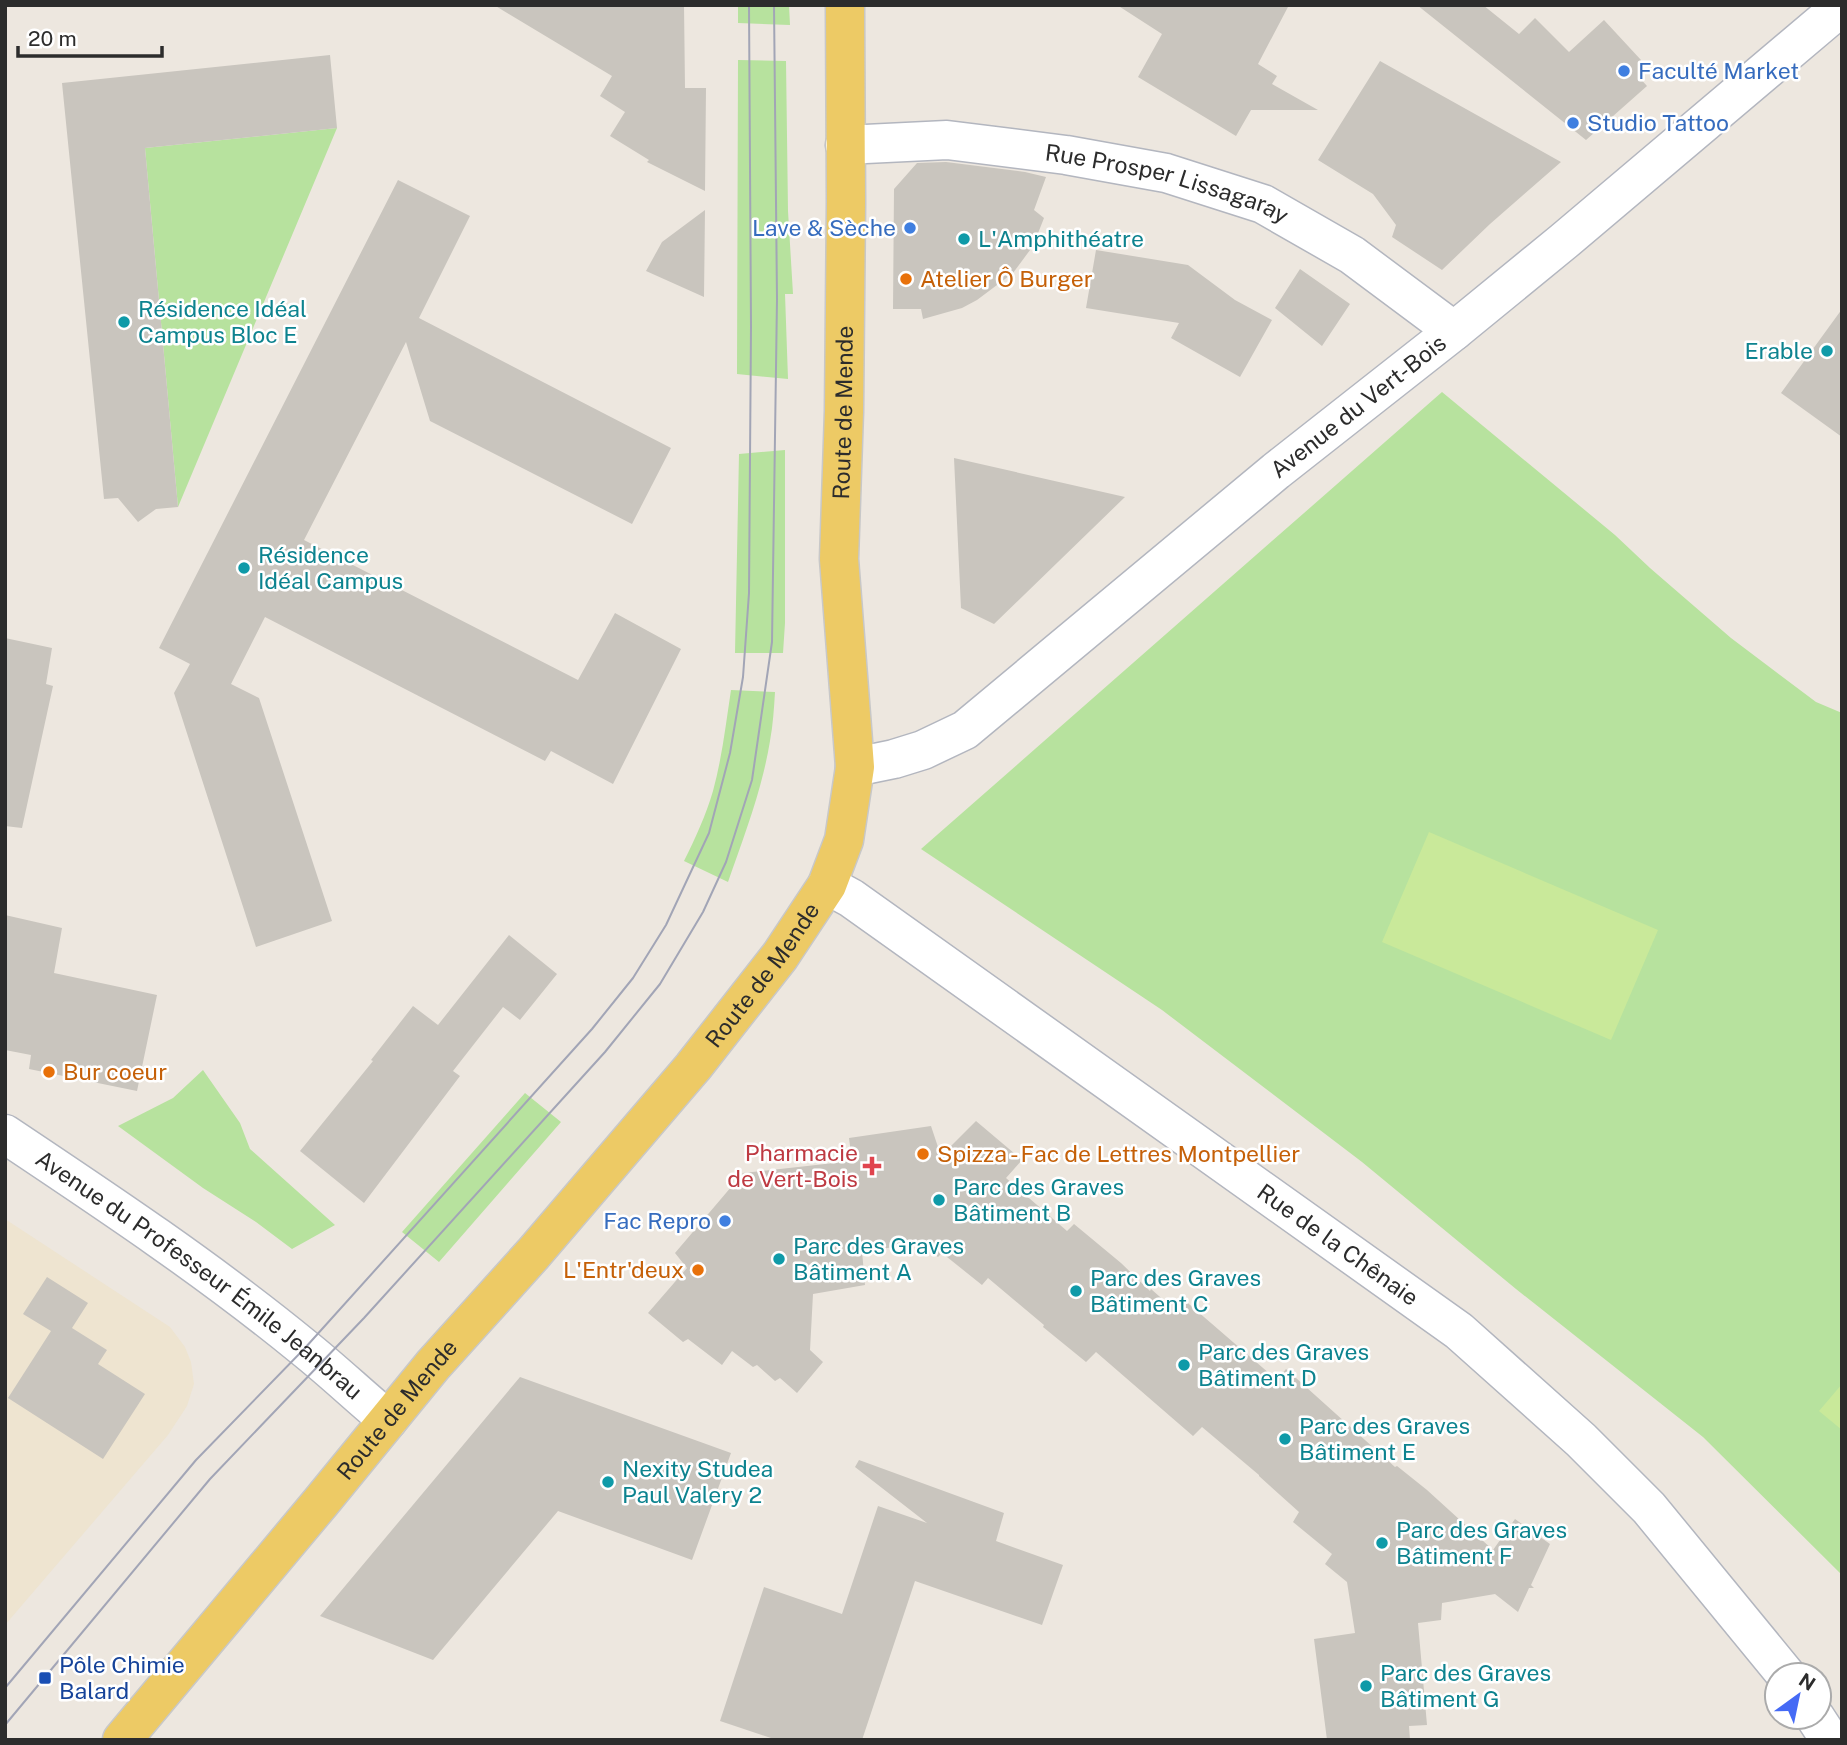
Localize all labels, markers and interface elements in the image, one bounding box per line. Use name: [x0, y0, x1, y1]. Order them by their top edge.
scale bar: [18, 14, 161, 58]
text: 20 m: [28, 26, 77, 51]
place label: Faculté Market: [1638, 57, 1799, 84]
marker: Faculté Market: [1616, 63, 1632, 79]
place label: Studio Tattoo: [1587, 109, 1729, 136]
marker: Studio Tattoo: [1565, 115, 1581, 131]
street label: Rue Prosper Lissagaray: [1044, 139, 1294, 229]
place label: Lave & Sèche: [752, 214, 896, 241]
marker: Lave & Sèche: [902, 220, 918, 236]
place label: L'Amphithéatre: [978, 225, 1144, 252]
marker: L'Amphithéatre: [956, 231, 972, 247]
place label: Atelier Ô Burger: [920, 265, 1093, 292]
marker: Atelier Ô Burger: [898, 271, 914, 287]
place label: Résidence Idéal Campus Bloc E: [138, 295, 307, 348]
marker: Résidence Idéal Campus Bloc E: [116, 314, 132, 330]
street label: Route de Mende: [827, 325, 858, 500]
street label: Avenue du Vert-Bois: [1265, 329, 1451, 483]
place label: Erable: [1745, 337, 1813, 364]
marker: Erable: [1819, 343, 1835, 359]
place label: Résidence Idéal Campus: [258, 541, 403, 594]
marker: Résidence Idéal Campus: [236, 560, 252, 576]
street label: Route de Mende: [699, 897, 825, 1053]
place label: Bur coeur: [63, 1058, 167, 1085]
marker: Bur coeur: [41, 1064, 57, 1080]
place label: Pharmacie de Vert-Bois: [727, 1139, 858, 1192]
place label: Spizza - Fac de Lettres Montpellier: [937, 1140, 1300, 1167]
street label: Avenue du Professeur Émile Jeanbrau: [31, 1145, 368, 1405]
marker: Spizza - Fac de Lettres Montpellier: [915, 1146, 931, 1162]
marker: Pharmacie de Vert-Bois: [864, 1158, 880, 1174]
place label: Parc des Graves Bâtiment B: [953, 1173, 1124, 1226]
street label: Rue de la Chênaie: [1252, 1178, 1424, 1311]
marker: Parc des Graves Bâtiment B: [931, 1192, 947, 1208]
place label: Fac Repro: [603, 1207, 711, 1234]
marker: Fac Repro: [717, 1213, 733, 1229]
place label: Parc des Graves Bâtiment A: [793, 1232, 964, 1285]
marker: Parc des Graves Bâtiment A: [771, 1251, 787, 1267]
place label: L'Entr'deux: [563, 1256, 684, 1283]
marker: L'Entr'deux: [690, 1262, 706, 1278]
place label: Parc des Graves Bâtiment C: [1090, 1264, 1261, 1317]
marker: Parc des Graves Bâtiment C: [1068, 1283, 1084, 1299]
street label: Route de Mende: [331, 1334, 463, 1485]
place label: Parc des Graves Bâtiment D: [1198, 1338, 1369, 1391]
marker: Parc des Graves Bâtiment D: [1176, 1357, 1192, 1373]
place label: Parc des Graves Bâtiment E: [1299, 1412, 1470, 1465]
marker: Parc des Graves Bâtiment E: [1277, 1431, 1293, 1447]
place label: Nexity Studea Paul Valery 2: [622, 1455, 773, 1508]
marker: Nexity Studea Paul Valery 2: [600, 1474, 616, 1490]
place label: Parc des Graves Bâtiment F: [1396, 1516, 1567, 1569]
marker: Parc des Graves Bâtiment F: [1374, 1535, 1390, 1551]
place label: Pôle Chimie Balard: [59, 1651, 185, 1704]
place label: Parc des Graves Bâtiment G: [1380, 1659, 1551, 1712]
north arrow: [1763, 1661, 1833, 1731]
text: N: [1795, 1668, 1819, 1695]
marker: Pôle Chimie Balard: [37, 1670, 53, 1686]
marker: Parc des Graves Bâtiment G: [1358, 1678, 1374, 1694]

